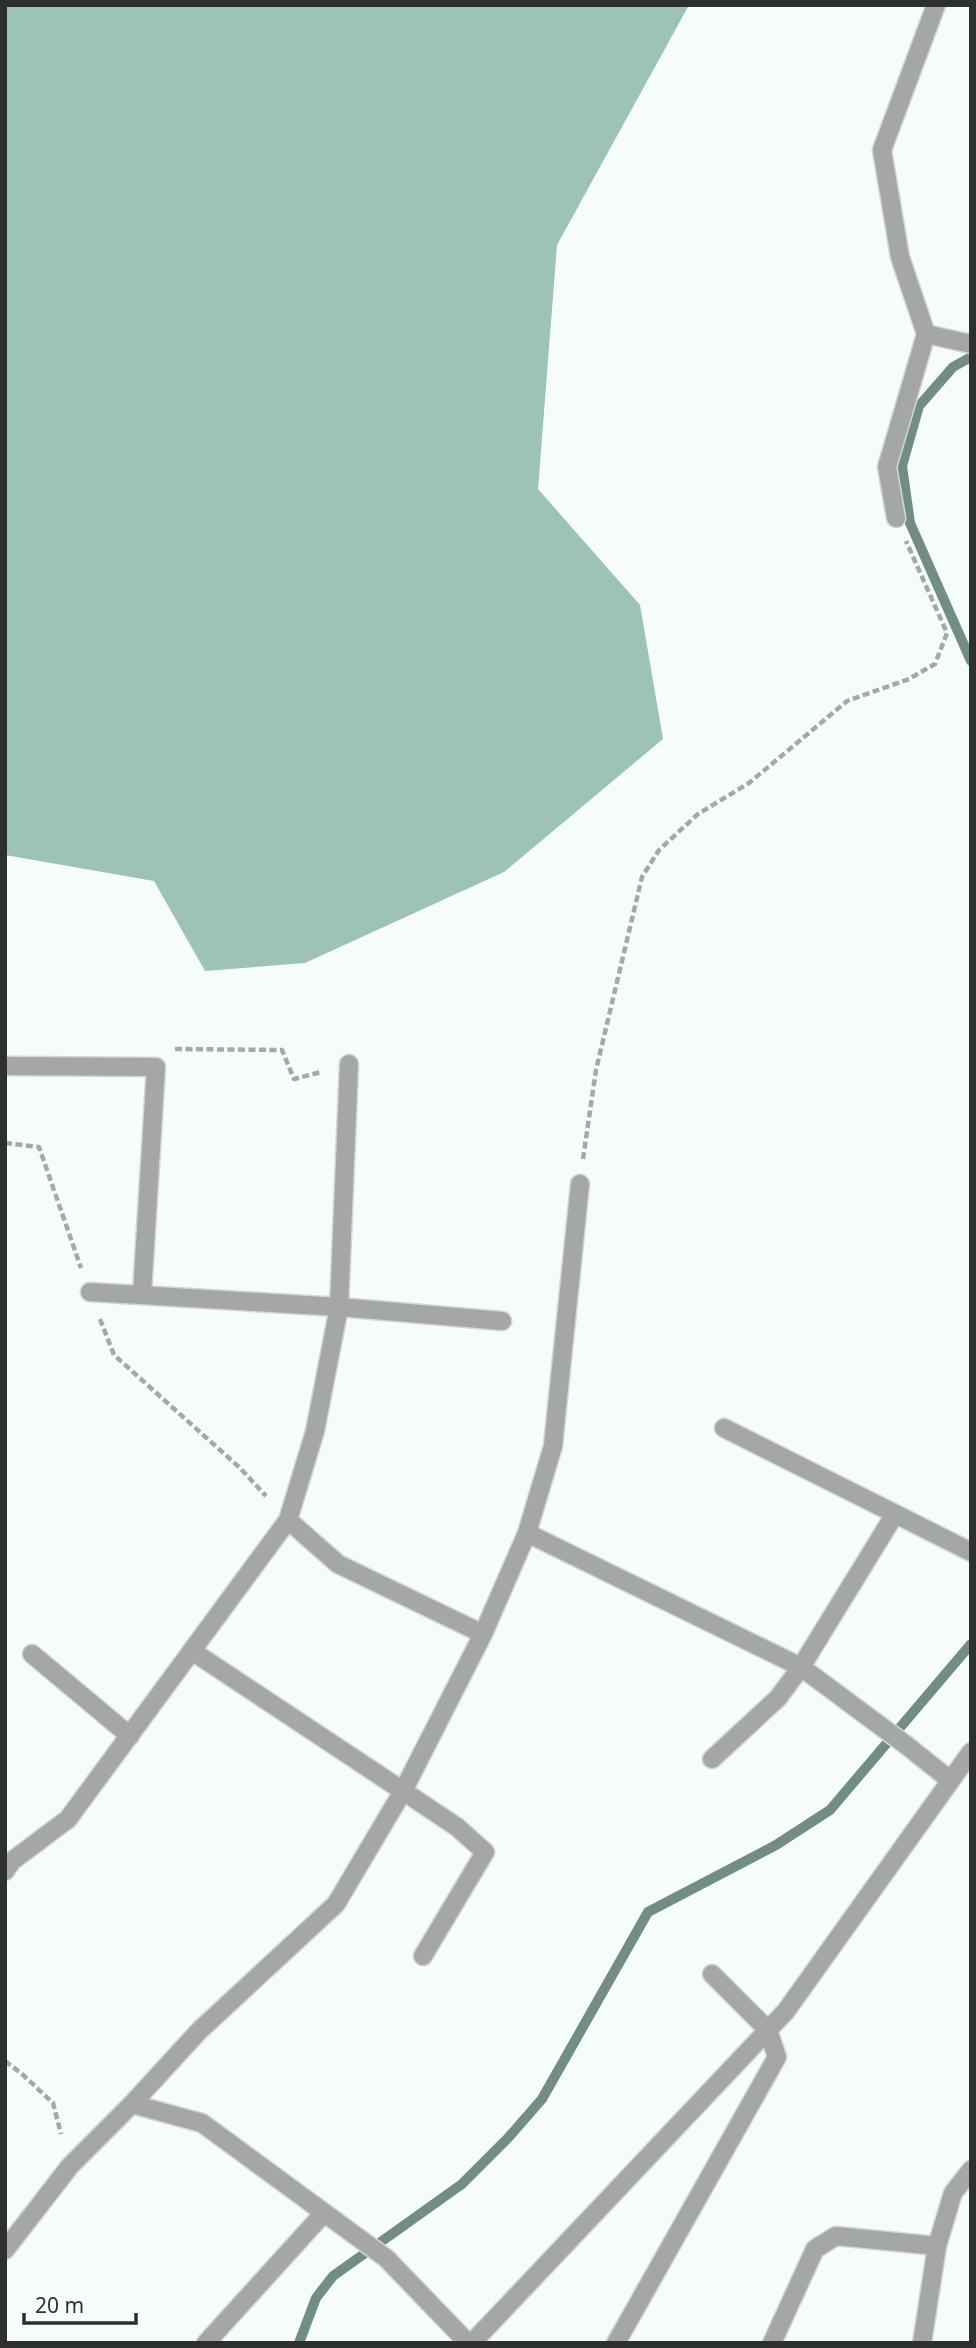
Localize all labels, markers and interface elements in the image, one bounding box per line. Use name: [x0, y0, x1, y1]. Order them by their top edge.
scale bar: [24, 2282, 136, 2326]
text: 20 m: [35, 2291, 84, 2319]

